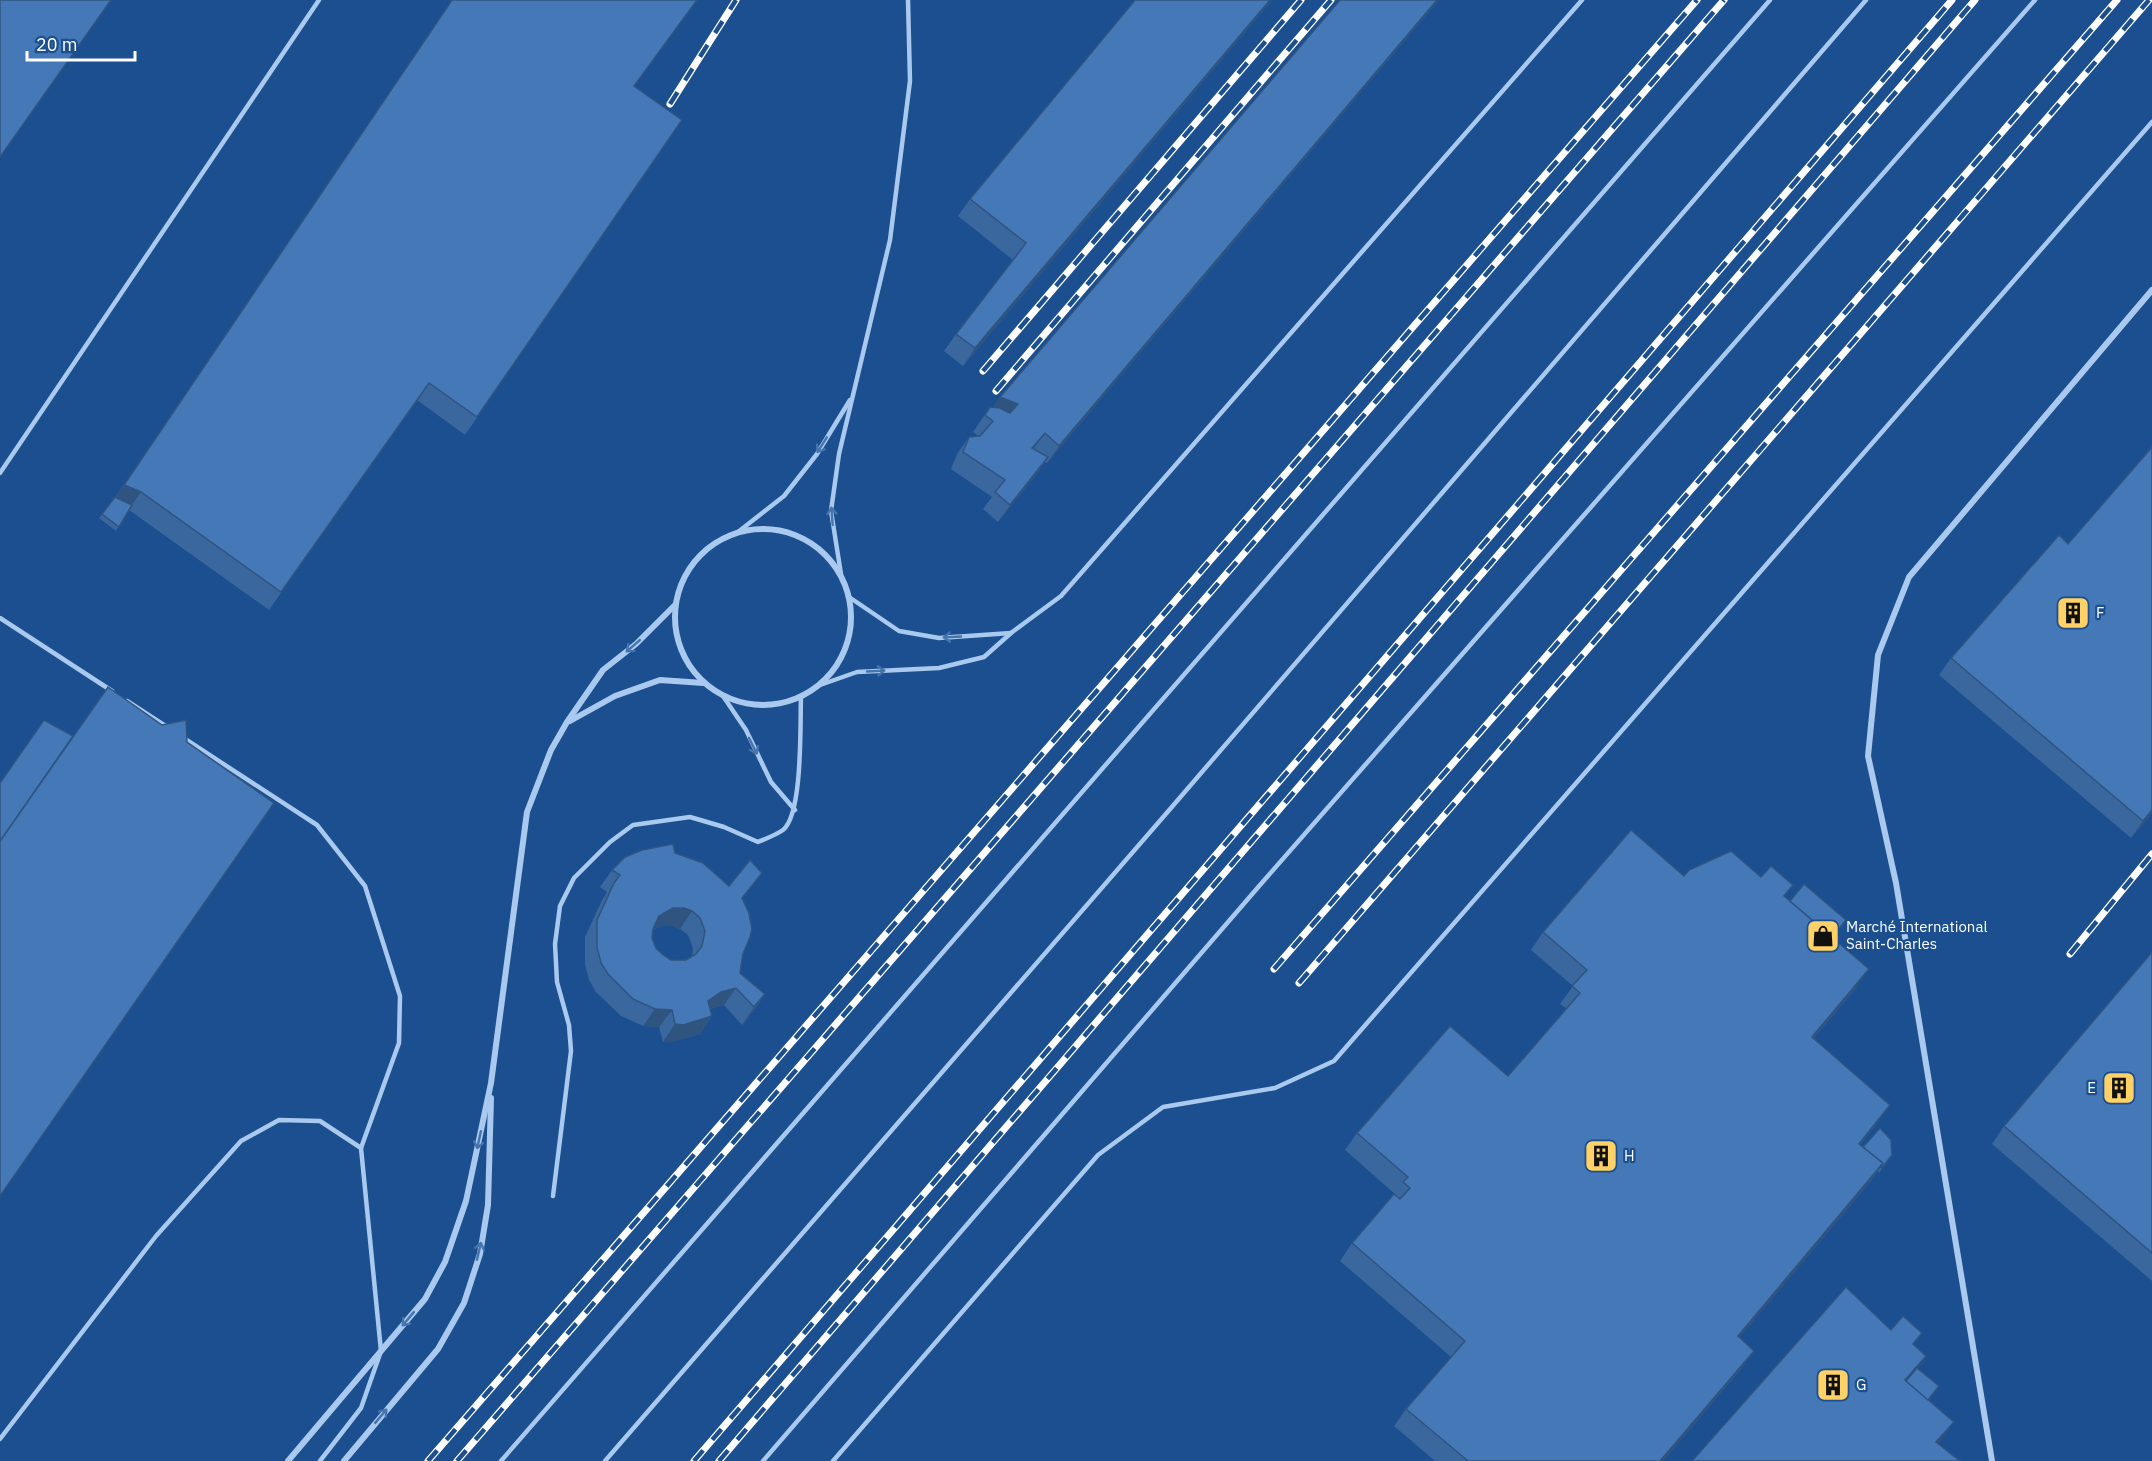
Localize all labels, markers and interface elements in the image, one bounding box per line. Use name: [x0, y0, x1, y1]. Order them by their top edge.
scale bar: [27, 24, 135, 62]
text: 20 m: [36, 33, 78, 56]
one-way arrow: [816, 436, 828, 453]
one-way arrow: [826, 507, 837, 526]
building icon: F: [2055, 595, 2091, 631]
place label: F: [2096, 603, 2104, 622]
one-way arrow: [943, 632, 963, 643]
one-way arrow: [625, 639, 641, 652]
one-way arrow: [866, 666, 886, 677]
one-way arrow: [748, 737, 760, 755]
place label: Marché International Saint-Charles: [1846, 917, 1987, 953]
shop icon: Marché International Saint-Charles: [1805, 918, 1841, 954]
building icon: E: [2101, 1070, 2137, 1106]
place label: E: [2087, 1078, 2096, 1097]
one-way arrow: [473, 1130, 484, 1150]
building icon: H: [1583, 1138, 1619, 1174]
place label: H: [1624, 1146, 1635, 1165]
one-way arrow: [474, 1242, 486, 1261]
one-way arrow: [401, 1311, 415, 1326]
building icon: G: [1815, 1367, 1851, 1403]
place label: G: [1856, 1375, 1866, 1394]
one-way arrow: [375, 1408, 388, 1424]

